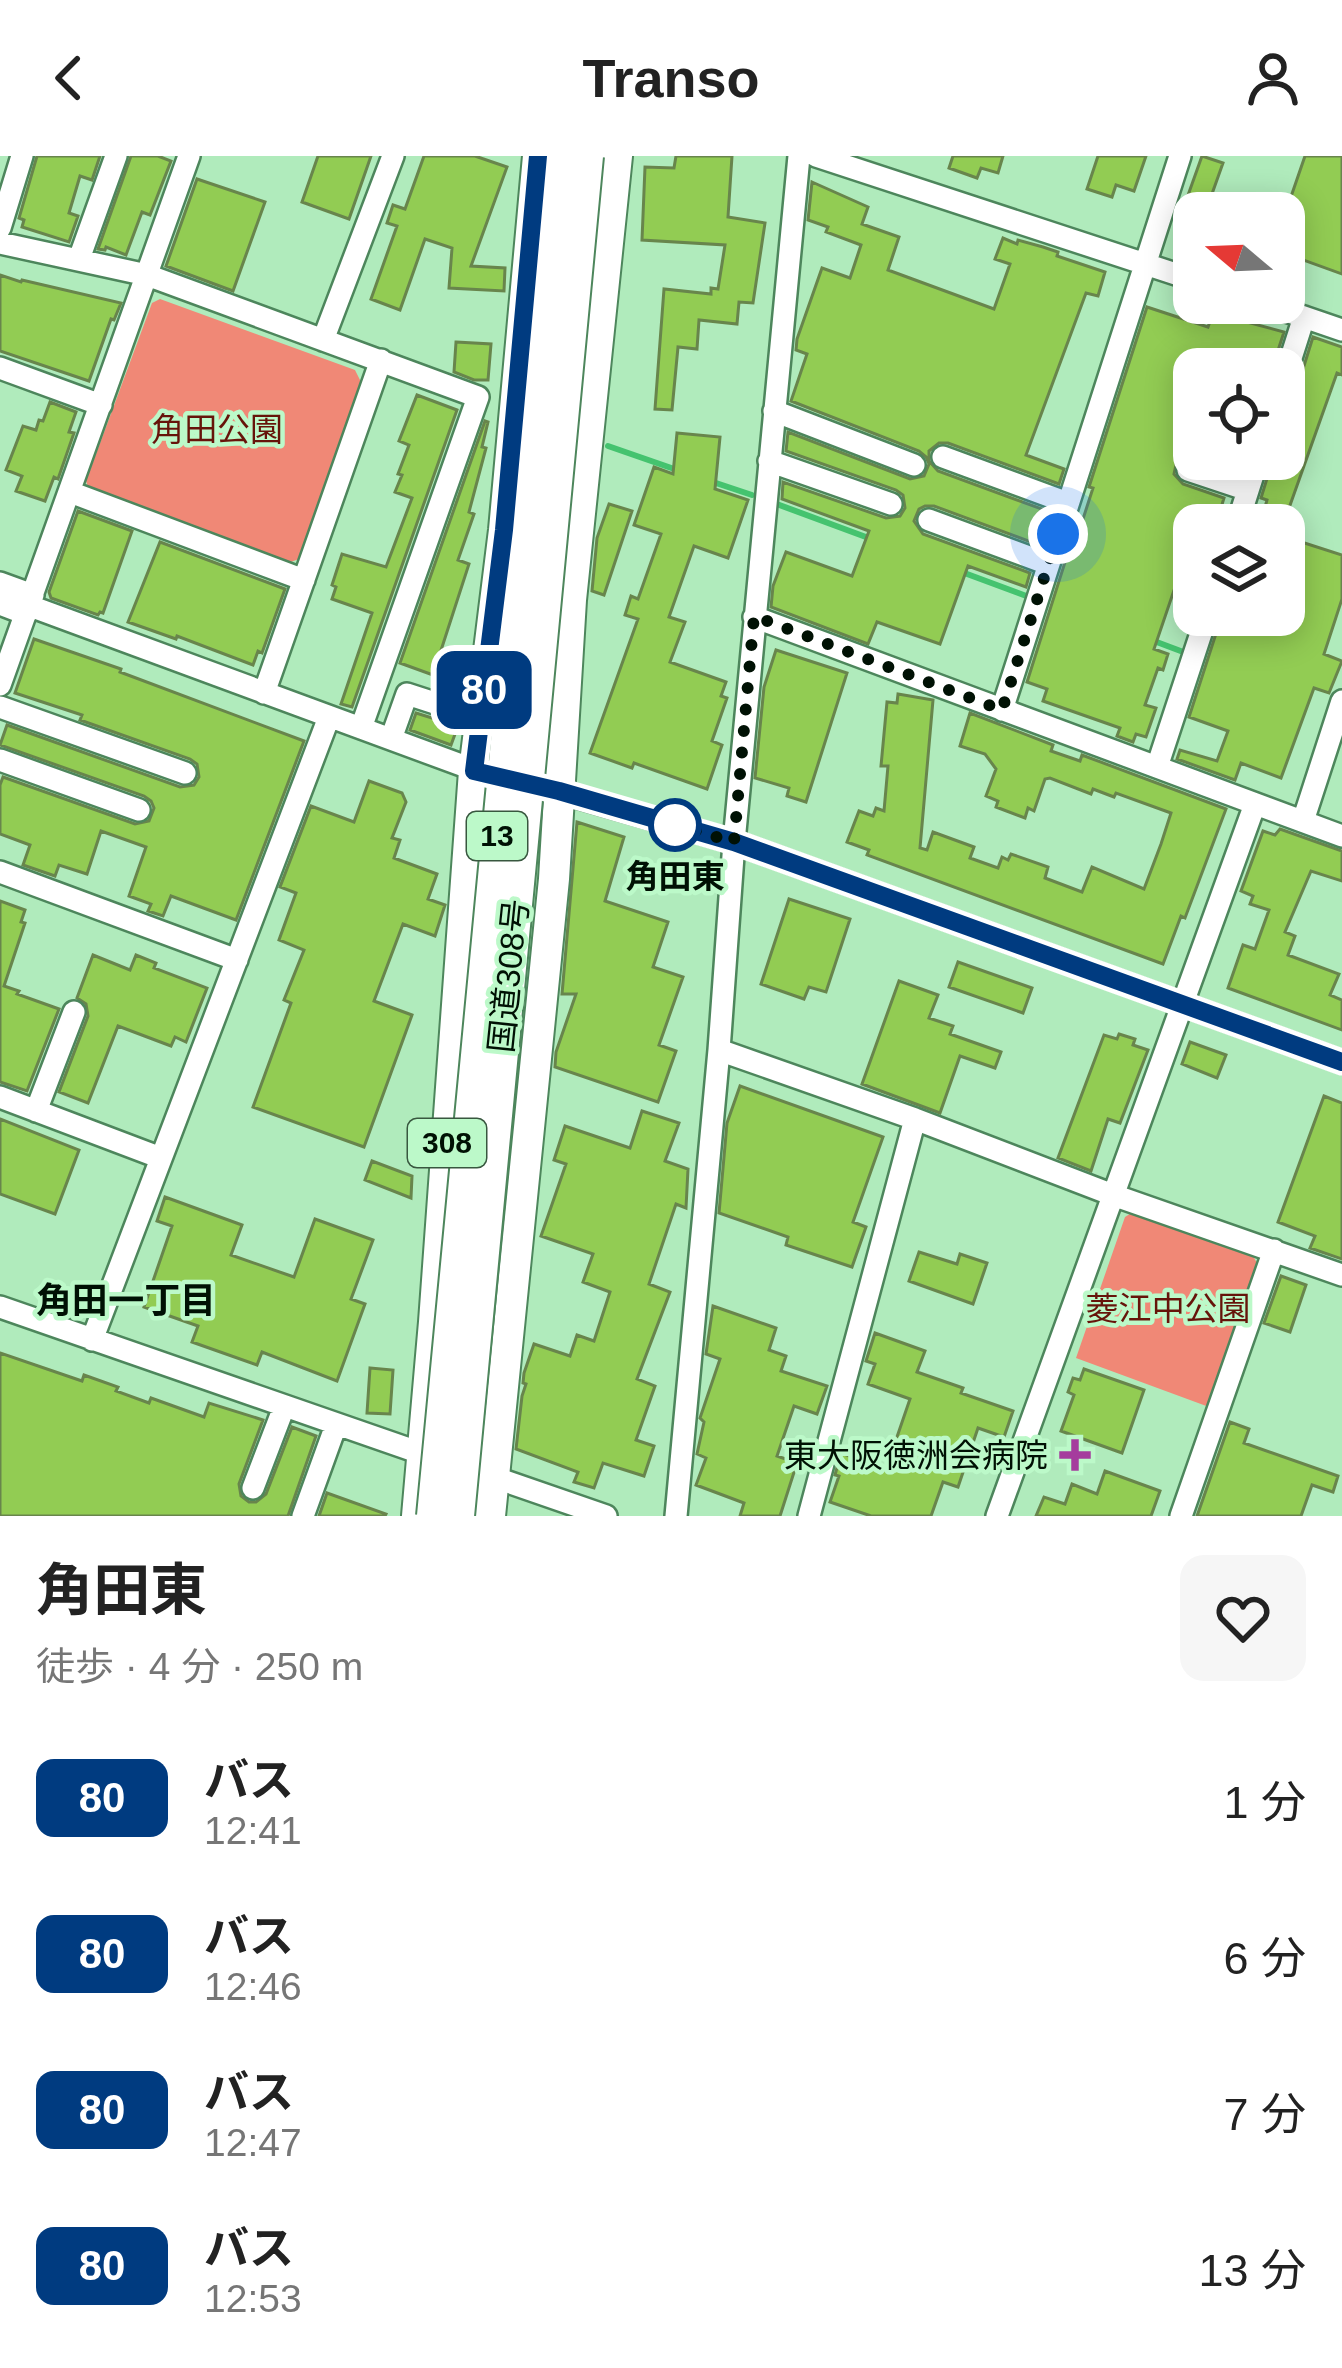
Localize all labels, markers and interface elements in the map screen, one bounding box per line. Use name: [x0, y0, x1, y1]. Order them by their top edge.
icon: back: [36, 45, 102, 111]
icon: person: [1240, 45, 1306, 111]
text: Transo: [582, 48, 760, 108]
north arrow: [1173, 192, 1305, 324]
map controls: [1173, 192, 1305, 636]
button: locate: [1173, 348, 1305, 480]
park label: 角田公園: [151, 411, 283, 448]
your location: [1028, 504, 1088, 564]
button: layers: [1173, 504, 1305, 636]
line badge: 80: [430, 651, 538, 729]
text: 80: [461, 666, 507, 713]
marker: 角田東: [650, 800, 700, 850]
road number: 13: [467, 812, 527, 860]
place label: 角田東: [626, 858, 725, 895]
street label: 国道308号: [482, 898, 535, 1055]
road number: 308: [408, 1119, 486, 1167]
district label: 角田一丁目: [36, 1280, 216, 1321]
park label: 菱江中公園: [1086, 1290, 1251, 1327]
place label: 東大阪徳洲会病院: [784, 1437, 1048, 1474]
marker: 東大阪徳洲会病院: [1059, 1439, 1091, 1471]
button: heart: [1180, 1555, 1306, 1681]
text: 角田東: [36, 1558, 207, 1622]
text: 徒歩 · 4 分 · 250 m: [36, 1645, 363, 1688]
text: バス: [204, 1755, 294, 1806]
text: 80: [79, 1774, 125, 1821]
text: 1 分: [1223, 1777, 1306, 1828]
text: 12:41: [204, 1809, 302, 1852]
text: バス: [204, 1911, 294, 1962]
text: 80: [79, 1930, 125, 1977]
text: 6 分: [1223, 1933, 1306, 1984]
text: 12:46: [204, 1965, 302, 2008]
text: バス: [204, 2067, 294, 2118]
text: 80: [79, 2086, 125, 2133]
text: 7 分: [1223, 2089, 1306, 2140]
text: 12:47: [204, 2121, 302, 2164]
text: バス: [204, 2223, 294, 2274]
text: 80: [79, 2242, 125, 2289]
text: 13 分: [1198, 2245, 1306, 2296]
text: 12:53: [204, 2277, 302, 2320]

